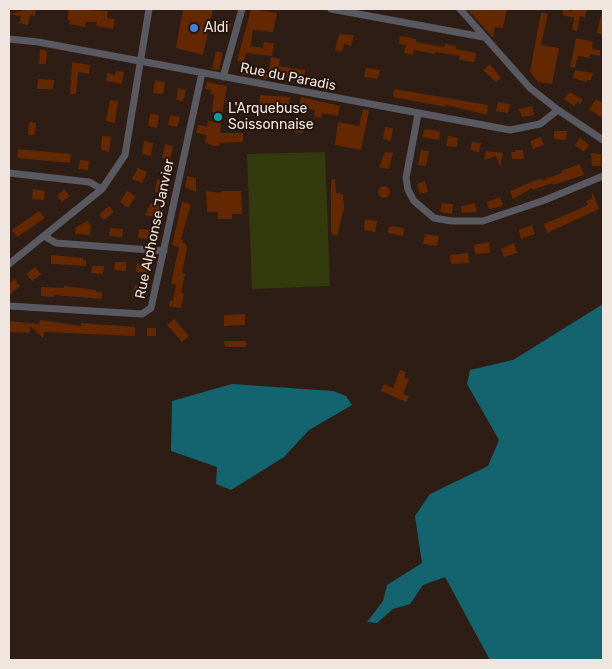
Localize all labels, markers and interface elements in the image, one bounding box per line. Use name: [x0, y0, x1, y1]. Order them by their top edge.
place label: Aldi: [204, 20, 228, 36]
marker: Aldi: [188, 22, 200, 34]
street label: Rue du Paradis: [239, 59, 337, 95]
place label: L'Arquebuse Soissonnaise: [228, 101, 314, 134]
marker: L'Arquebuse Soissonnaise: [212, 111, 224, 123]
street label: Rue Alphonse Janvier: [132, 158, 178, 300]

